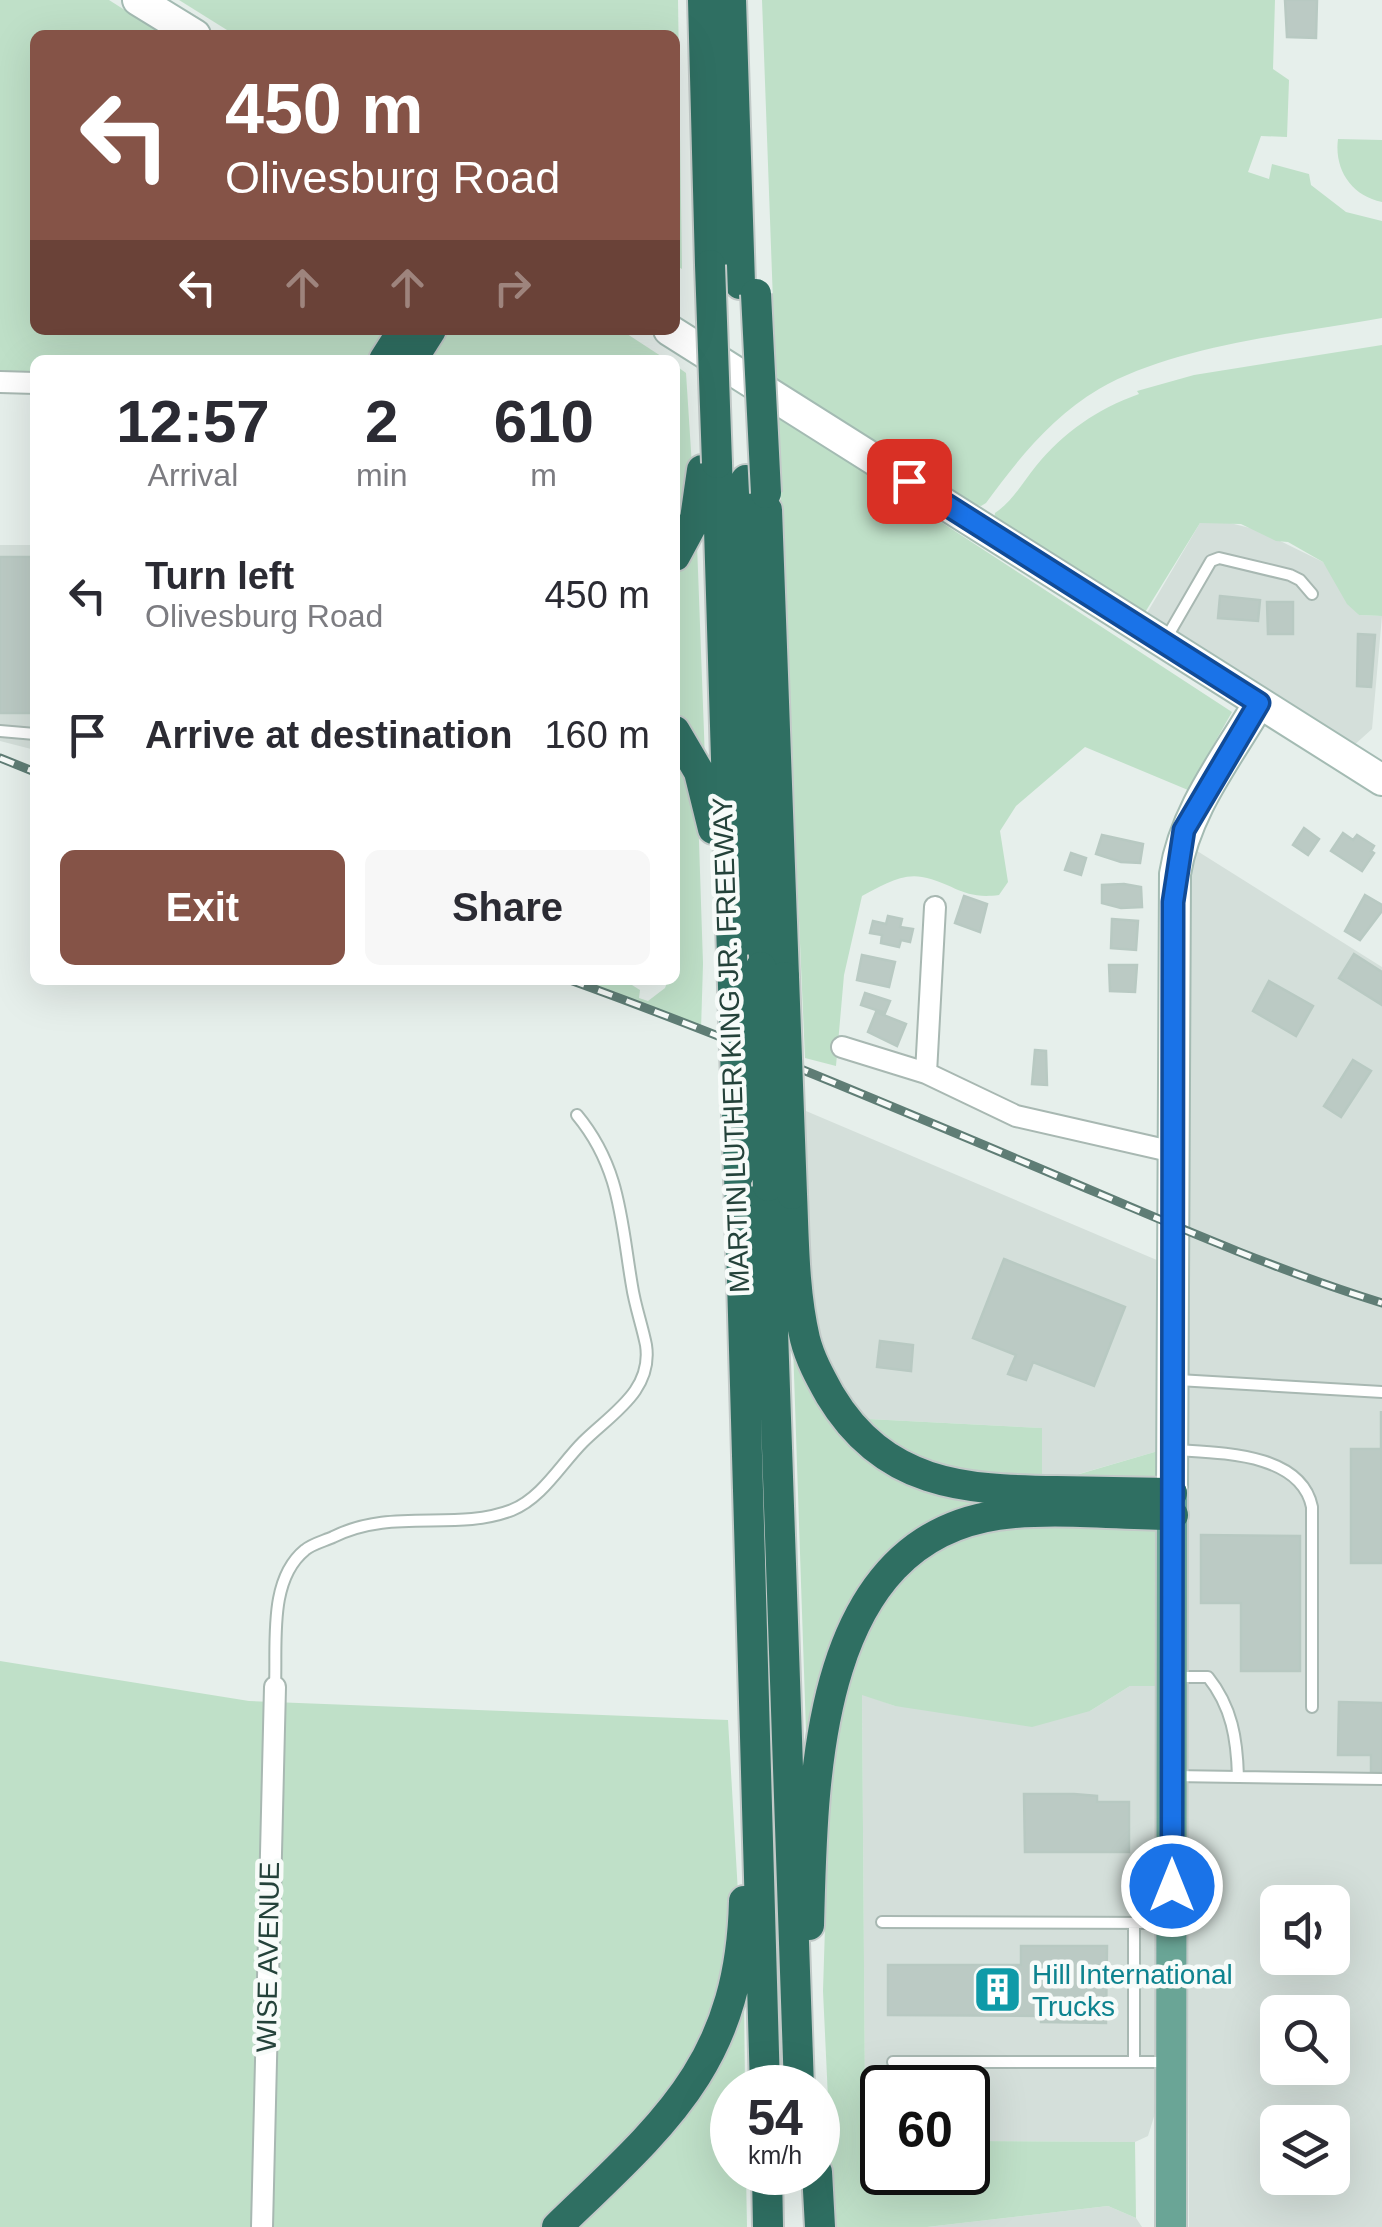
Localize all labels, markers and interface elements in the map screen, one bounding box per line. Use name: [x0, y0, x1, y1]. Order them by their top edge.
icon: left: [60, 70, 190, 200]
text: 450 m: [225, 70, 423, 148]
text: Olivesburg Road: [225, 152, 560, 203]
icon: left: [170, 260, 225, 315]
icon: ahead: [275, 260, 330, 315]
icon: ahead: [380, 260, 435, 315]
icon: right: [485, 260, 540, 315]
text: 12:57: [116, 388, 270, 455]
text: 2: [365, 388, 398, 455]
text: 610: [494, 388, 594, 455]
pin: [867, 439, 952, 524]
icon: arrive: [882, 454, 937, 509]
text: Arrival: [148, 457, 238, 493]
text: min: [356, 457, 407, 493]
text: m: [530, 457, 557, 493]
text: Turn left: [145, 555, 294, 597]
icon: left: [60, 568, 115, 623]
text: 450 m: [544, 574, 650, 616]
text: Olivesburg Road: [145, 598, 383, 634]
icon: arrive: [60, 708, 115, 763]
text: Arrive at destination: [145, 714, 512, 756]
text: 160 m: [544, 714, 650, 756]
street label: MARTIN LUTHER KING JR. FREEWAY: [707, 796, 755, 1293]
button: Exit: [60, 850, 345, 965]
button: Share: [365, 850, 650, 965]
position arrow: [1120, 1834, 1224, 1938]
street label: WISE AVENUE: [251, 1861, 285, 2053]
map controls: [1260, 1885, 1350, 2195]
button: sound: [1260, 1885, 1350, 1975]
place label: Hill International Trucks: [1032, 1959, 1233, 2022]
building icon: Hill International Trucks: [971, 1964, 1023, 2016]
button: search: [1260, 1995, 1350, 2085]
speed limit sign: 60: [860, 2065, 990, 2195]
text: 54: [747, 2090, 803, 2146]
button: layers: [1260, 2105, 1350, 2195]
text: km/h: [748, 2141, 802, 2169]

